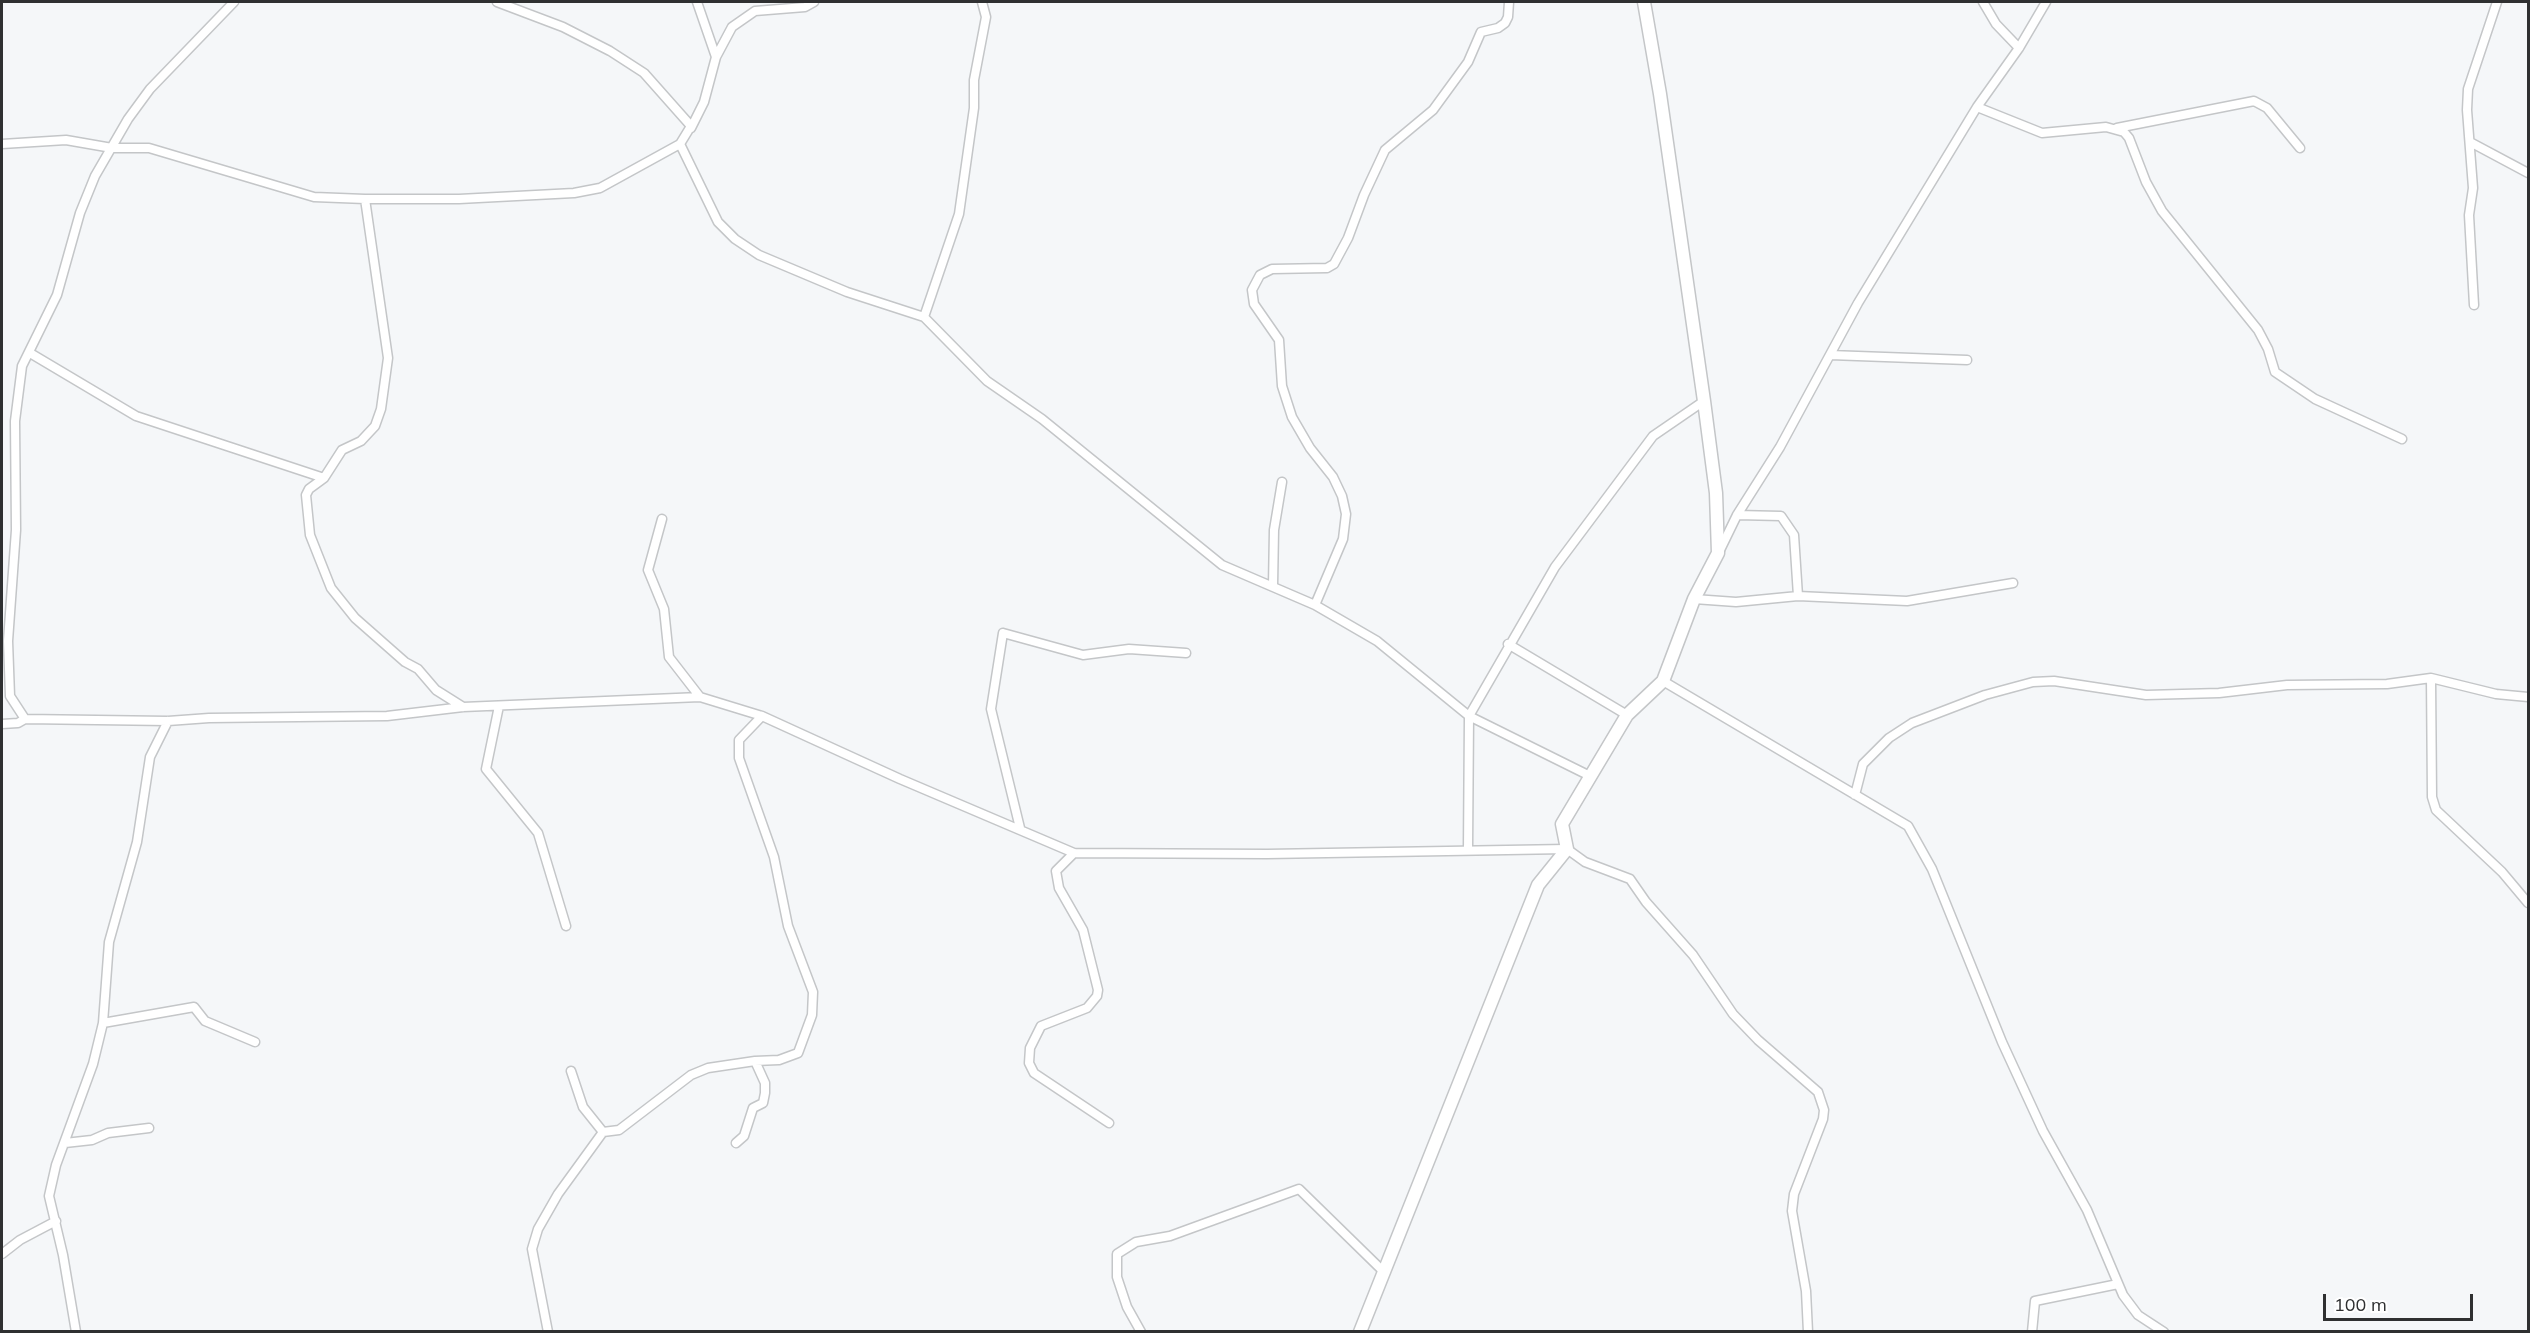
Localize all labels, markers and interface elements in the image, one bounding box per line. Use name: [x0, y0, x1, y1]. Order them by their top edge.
scale bar: [2326, 1282, 2476, 1320]
text: 100 m: [2334, 1293, 2387, 1316]

